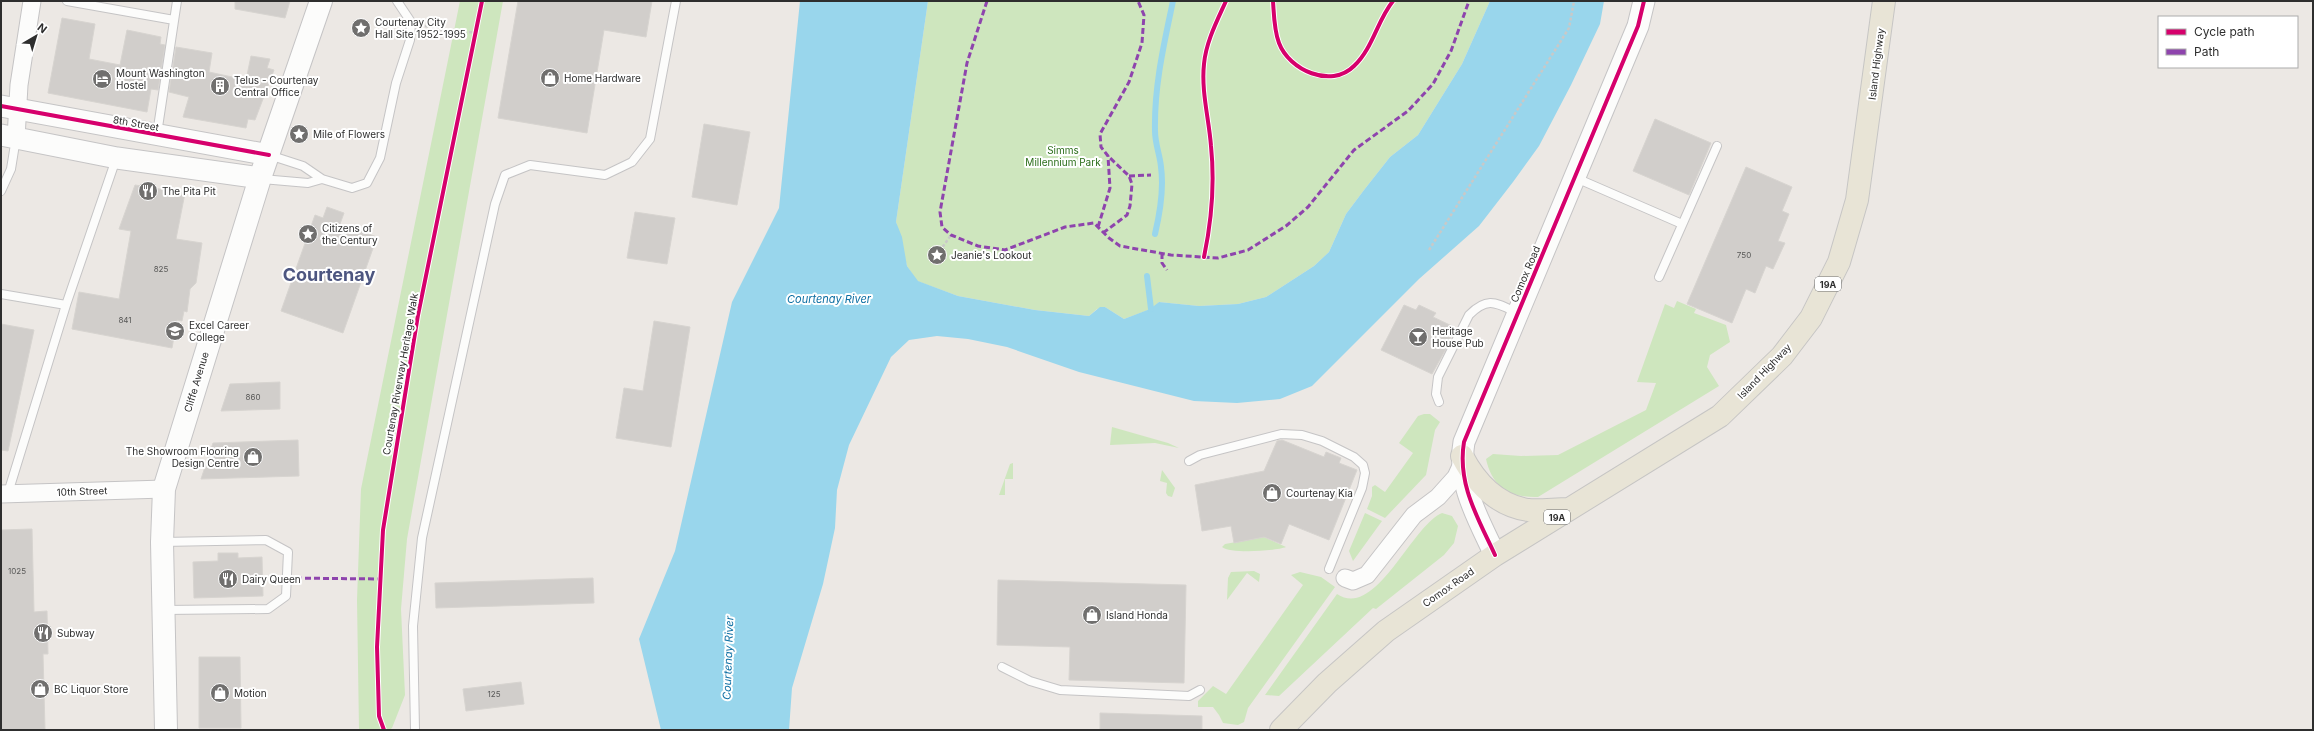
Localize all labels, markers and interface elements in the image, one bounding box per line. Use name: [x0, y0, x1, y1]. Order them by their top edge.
north arrow: [16, 16, 56, 56]
place label: Courtenay City Hall Site 1952-1995: [375, 16, 466, 40]
legend: [2158, 16, 2298, 68]
place icon: Courtenay City Hall Site 1952-1995: [350, 17, 372, 39]
text: N: [35, 20, 50, 36]
text: Cycle path: [2194, 24, 2255, 39]
street label: Island Highway: [1866, 27, 1886, 100]
text: Path: [2194, 44, 2219, 59]
place label: Mount Washington Hostel: [116, 67, 205, 91]
shop icon: Home Hardware: [539, 67, 561, 89]
hotel icon: Mount Washington Hostel: [91, 68, 113, 90]
place label: Home Hardware: [564, 72, 641, 84]
place label: Telus - Courtenay Central Office: [234, 74, 319, 98]
building icon: Telus - Courtenay Central Office: [209, 75, 231, 97]
street label: 8th Street: [112, 113, 161, 133]
place icon: Mile of Flowers: [288, 123, 310, 145]
place label: Mile of Flowers: [313, 128, 385, 140]
park label: Simms Millennium Park: [1025, 144, 1101, 168]
restaurant icon: The Pita Pit: [137, 180, 159, 202]
place label: The Pita Pit: [162, 185, 216, 197]
place label: Citizens of the Century: [322, 222, 378, 246]
place icon: Citizens of the Century: [297, 223, 319, 245]
place icon: Jeanie's Lookout: [926, 244, 948, 266]
street label: Comox Road: [1508, 244, 1542, 304]
place label: Jeanie's Lookout: [951, 249, 1032, 261]
house number: 750: [1737, 250, 1751, 260]
house number: 825: [154, 264, 168, 274]
district label: Courtenay: [283, 264, 375, 285]
road number: 19A: [1815, 277, 1841, 291]
street label: Courtenay Riverway Heritage Walk: [380, 292, 420, 456]
water label: Courtenay River: [787, 292, 872, 306]
house number: 841: [118, 315, 132, 325]
place label: Excel Career College: [189, 319, 249, 343]
school or university icon: Excel Career College: [164, 320, 186, 342]
place label: Heritage House Pub: [1432, 325, 1484, 349]
bar icon: Heritage House Pub: [1407, 326, 1429, 348]
street label: Island Highway: [1735, 341, 1794, 401]
street label: Cliffe Avenue: [181, 350, 211, 414]
house number: 860: [246, 392, 260, 402]
place label: The Showroom Flooring Design Centre: [126, 445, 239, 469]
shop icon: The Showroom Flooring Design Centre: [242, 446, 264, 468]
shop icon: Courtenay Kia: [1261, 482, 1283, 504]
street label: 10th Street: [56, 484, 108, 498]
place label: Courtenay Kia: [1286, 487, 1353, 499]
road number: 19A: [1544, 510, 1570, 524]
street label: Comox Road: [1420, 565, 1476, 609]
house number: 1025: [8, 566, 26, 576]
restaurant icon: Dairy Queen: [217, 568, 239, 590]
place label: Dairy Queen: [242, 573, 301, 585]
shop icon: Island Honda: [1081, 604, 1103, 626]
place label: Island Honda: [1106, 609, 1168, 621]
water label: Courtenay River: [720, 615, 736, 700]
restaurant icon: Subway: [32, 622, 54, 644]
place label: Subway: [57, 627, 95, 639]
shop icon: BC Liquor Store: [29, 678, 51, 700]
shop icon: Motion: [209, 682, 231, 704]
place label: BC Liquor Store: [54, 683, 129, 695]
place label: Motion: [234, 687, 267, 699]
house number: 125: [488, 689, 501, 699]

